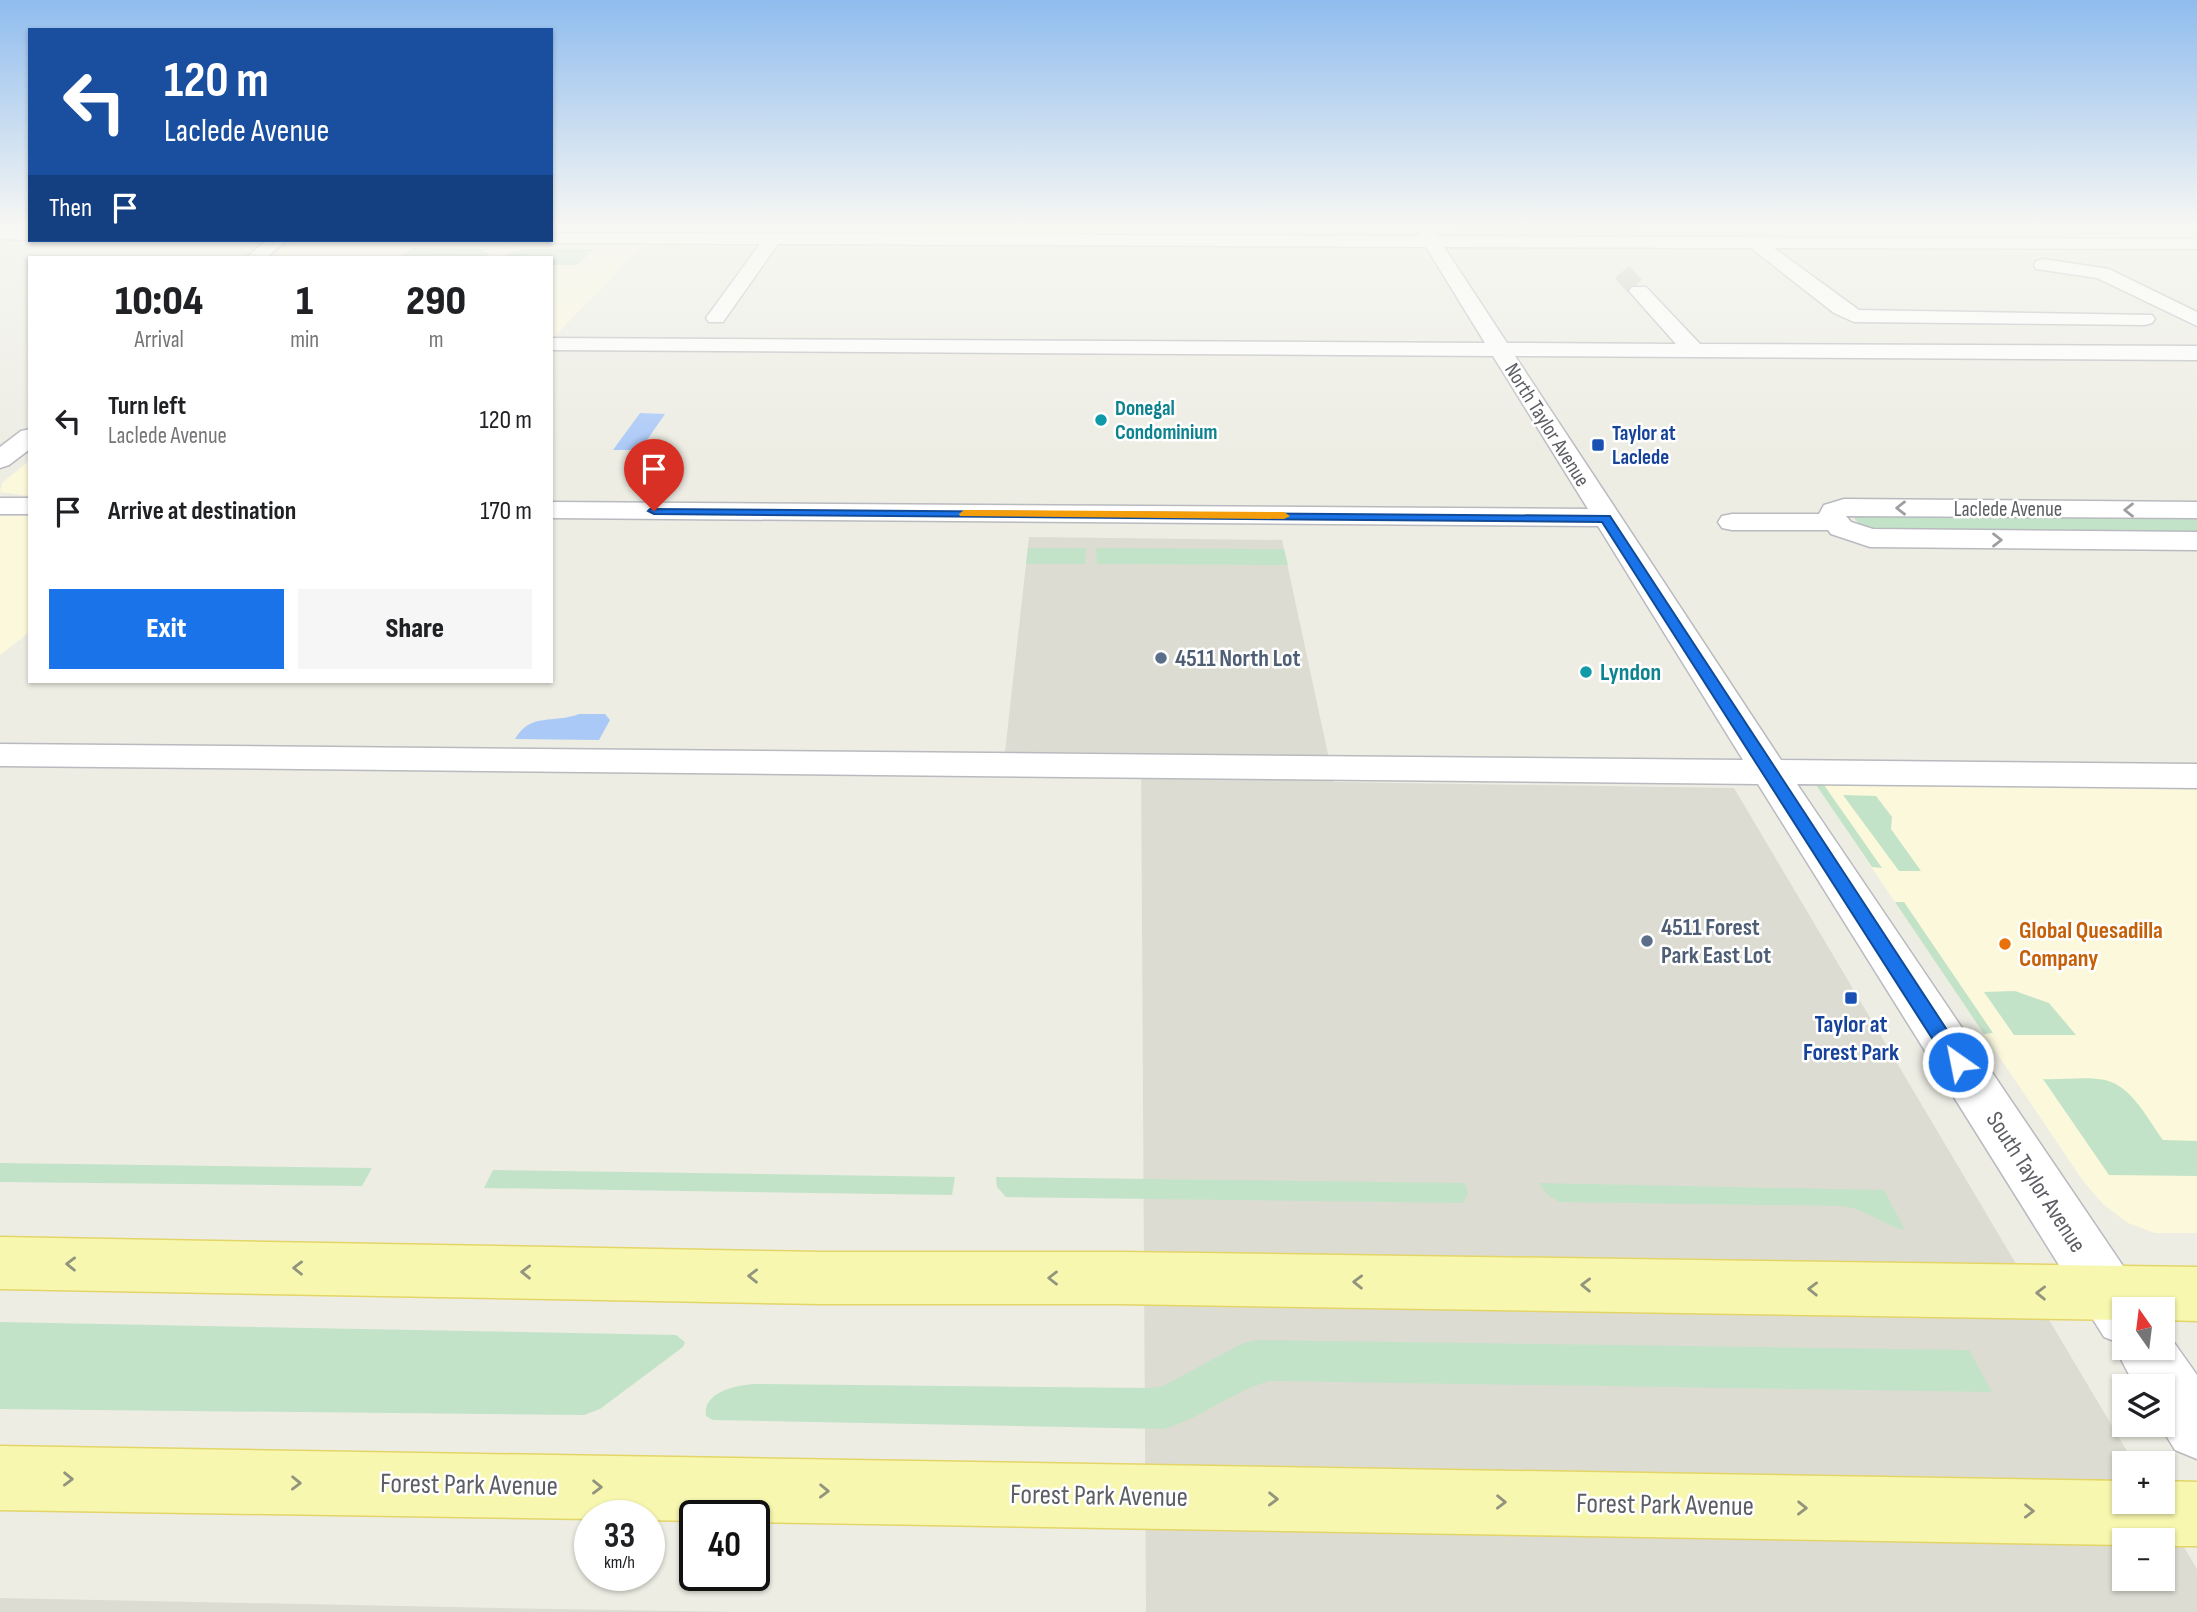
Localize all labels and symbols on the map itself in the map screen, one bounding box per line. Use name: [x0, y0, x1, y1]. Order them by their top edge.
street label: North Taylor Avenue: [1499, 359, 1595, 491]
place label: Donegal Condominium: [1115, 396, 1217, 445]
marker: Donegal Condominium: [1093, 412, 1109, 428]
place label: Taylor at Laclede: [1612, 421, 1676, 470]
marker: Taylor at Laclede: [1590, 437, 1606, 453]
pin: [624, 439, 684, 511]
street label: Laclede Avenue: [1954, 497, 2062, 522]
one-way arrow: [1896, 500, 1906, 516]
one-way arrow: [2123, 502, 2134, 517]
one-way arrow: [1992, 532, 2002, 548]
place label: 4511 North Lot: [1175, 644, 1300, 673]
marker: 4511 North Lot: [1153, 650, 1169, 666]
place label: Lyndon: [1600, 658, 1661, 687]
marker: Lyndon: [1578, 664, 1594, 680]
place label: 4511 Forest Park East Lot: [1661, 913, 1771, 970]
place label: Global Quesadilla Company: [2019, 916, 2163, 973]
marker: 4511 Forest Park East Lot: [1639, 933, 1655, 949]
marker: Global Quesadilla Company: [1997, 936, 2013, 952]
marker: Taylor at Forest Park: [1843, 990, 1859, 1006]
place label: Taylor at Forest Park: [1803, 1010, 1899, 1067]
position arrow: [1921, 1025, 1995, 1099]
street label: South Taylor Avenue: [1980, 1106, 2092, 1258]
one-way arrow: [65, 1256, 75, 1272]
one-way arrow: [292, 1260, 303, 1276]
one-way arrow: [520, 1265, 531, 1280]
one-way arrow: [747, 1269, 758, 1284]
one-way arrow: [1047, 1270, 1057, 1286]
one-way arrow: [1352, 1274, 1363, 1290]
one-way arrow: [1580, 1277, 1590, 1293]
one-way arrow: [1807, 1281, 1818, 1297]
one-way arrow: [2035, 1285, 2046, 1300]
north arrow: [2112, 1297, 2175, 1360]
street label: Forest Park Avenue: [380, 1467, 558, 1503]
one-way arrow: [63, 1471, 74, 1486]
one-way arrow: [291, 1475, 301, 1491]
street label: Forest Park Avenue: [1010, 1478, 1188, 1514]
one-way arrow: [592, 1479, 602, 1495]
one-way arrow: [819, 1483, 830, 1499]
street label: Forest Park Avenue: [1576, 1487, 1754, 1523]
one-way arrow: [1268, 1491, 1279, 1506]
one-way arrow: [1495, 1495, 1506, 1510]
speed limit sign: 40: [679, 1500, 770, 1591]
one-way arrow: [1796, 1500, 1807, 1515]
one-way arrow: [2024, 1504, 2035, 1519]

